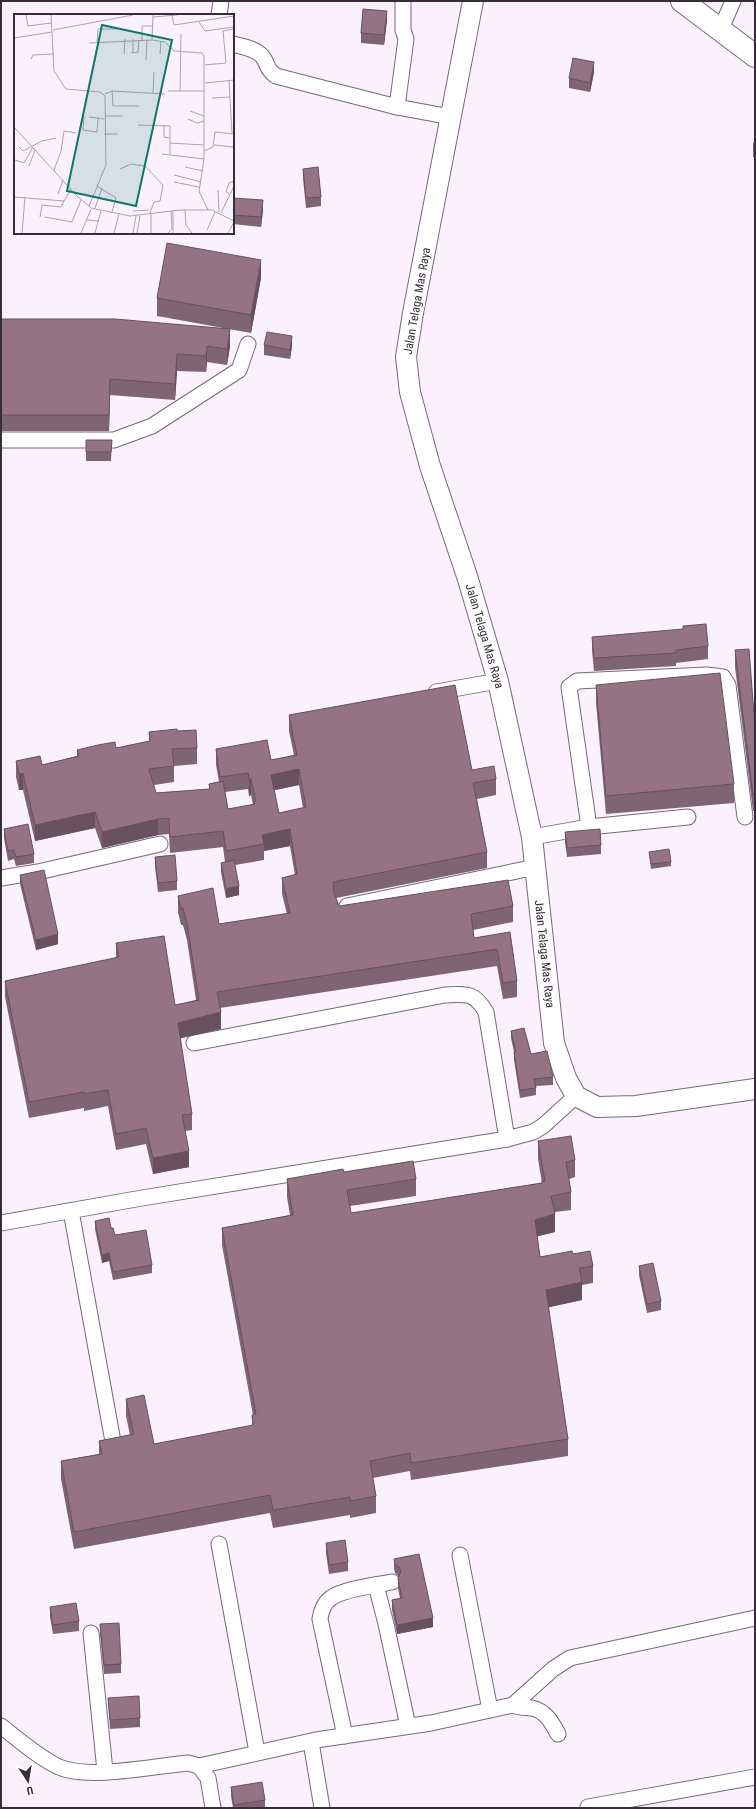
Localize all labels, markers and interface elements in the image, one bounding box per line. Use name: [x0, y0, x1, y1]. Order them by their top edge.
inset map: [14, 14, 234, 234]
street label: Jalan Telaga Mas Raya: [401, 246, 433, 356]
street label: Jalan Telaga Mas Raya: [463, 582, 506, 690]
street label: Jalan Telaga Mas Raya: [532, 899, 557, 1009]
north arrow: [8, 1761, 48, 1801]
text: U: [26, 1783, 34, 1797]

